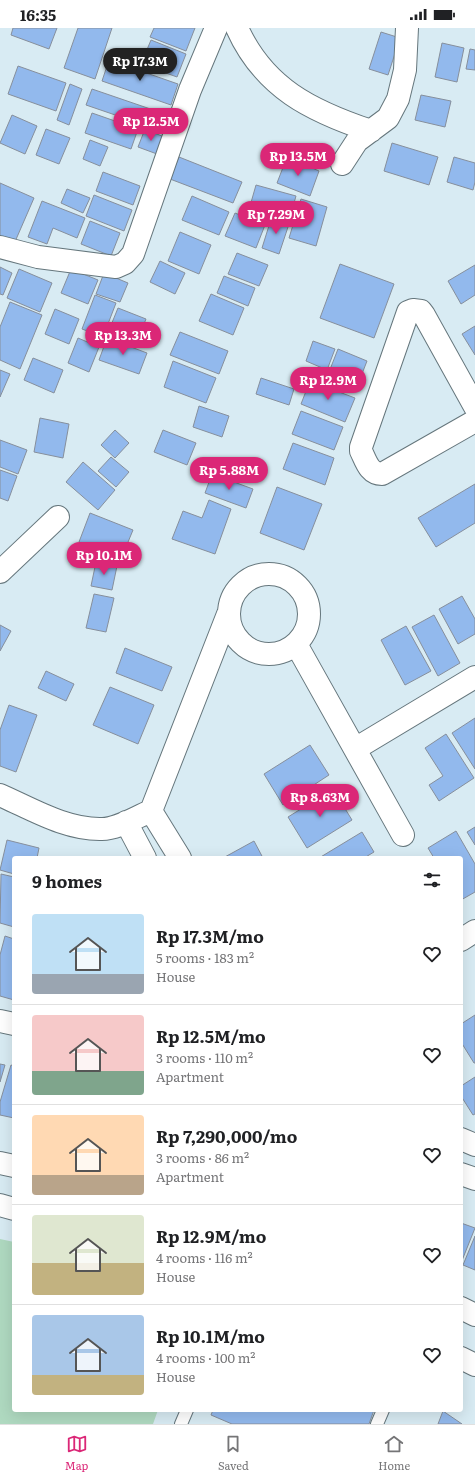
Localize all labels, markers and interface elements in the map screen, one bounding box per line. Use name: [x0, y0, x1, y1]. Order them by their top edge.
text: 16:35: [20, 3, 56, 26]
pin: Rp 17.3M: [99, 48, 181, 82]
text: Rp 17.3M: [112, 51, 168, 70]
pin: Rp 12.5M: [110, 108, 192, 142]
text: Rp 12.5M: [122, 111, 180, 130]
pin: Rp 13.5M: [257, 143, 339, 177]
text: Rp 13.5M: [269, 146, 327, 165]
pin: Rp 7.29M: [235, 201, 317, 235]
text: Rp 7.29M: [247, 204, 305, 223]
pin: Rp 13.3M: [82, 322, 164, 356]
text: Rp 13.3M: [94, 325, 152, 344]
pin: Rp 12.9M: [287, 367, 369, 401]
text: Rp 12.9M: [299, 370, 357, 389]
pin: Rp 5.88M: [188, 457, 270, 491]
text: Rp 5.88M: [199, 460, 259, 479]
pin: Rp 10.1M: [63, 542, 145, 576]
text: Rp 10.1M: [76, 545, 132, 564]
pin: Rp 8.63M: [279, 784, 361, 818]
text: Rp 8.63M: [290, 787, 350, 806]
text: 9 homes: [32, 868, 102, 893]
icon: filters: [421, 869, 443, 891]
text: Rp 17.3M/mo: [156, 923, 264, 948]
icon: home: [64, 930, 112, 978]
icon: heart: [421, 943, 443, 965]
text: 5 rooms · 183 m²: [156, 948, 254, 967]
text: House: [156, 967, 195, 986]
text: Rp 12.5M/mo: [156, 1023, 266, 1048]
icon: home: [64, 1031, 112, 1079]
icon: heart: [421, 1044, 443, 1066]
text: 3 rooms · 110 m²: [156, 1048, 253, 1067]
text: Apartment: [156, 1067, 224, 1086]
text: Rp 7,290,000/mo: [156, 1123, 297, 1148]
icon: home: [64, 1131, 112, 1179]
icon: heart: [421, 1144, 443, 1166]
text: 3 rooms · 86 m²: [156, 1148, 249, 1167]
text: Apartment: [156, 1167, 224, 1186]
text: Rp 12.9M/mo: [156, 1223, 266, 1248]
icon: home: [64, 1231, 112, 1279]
icon: heart: [421, 1244, 443, 1266]
text: 4 rooms · 116 m²: [156, 1248, 253, 1267]
text: House: [156, 1267, 195, 1286]
text: Rp 10.1M/mo: [156, 1323, 265, 1348]
icon: home: [64, 1331, 112, 1379]
icon: heart: [421, 1344, 443, 1366]
text: 4 rooms · 100 m²: [156, 1348, 255, 1367]
text: House: [156, 1367, 195, 1386]
tab: Map: [65, 1433, 88, 1473]
tab: Saved: [218, 1433, 249, 1473]
tab: Home: [378, 1433, 410, 1473]

